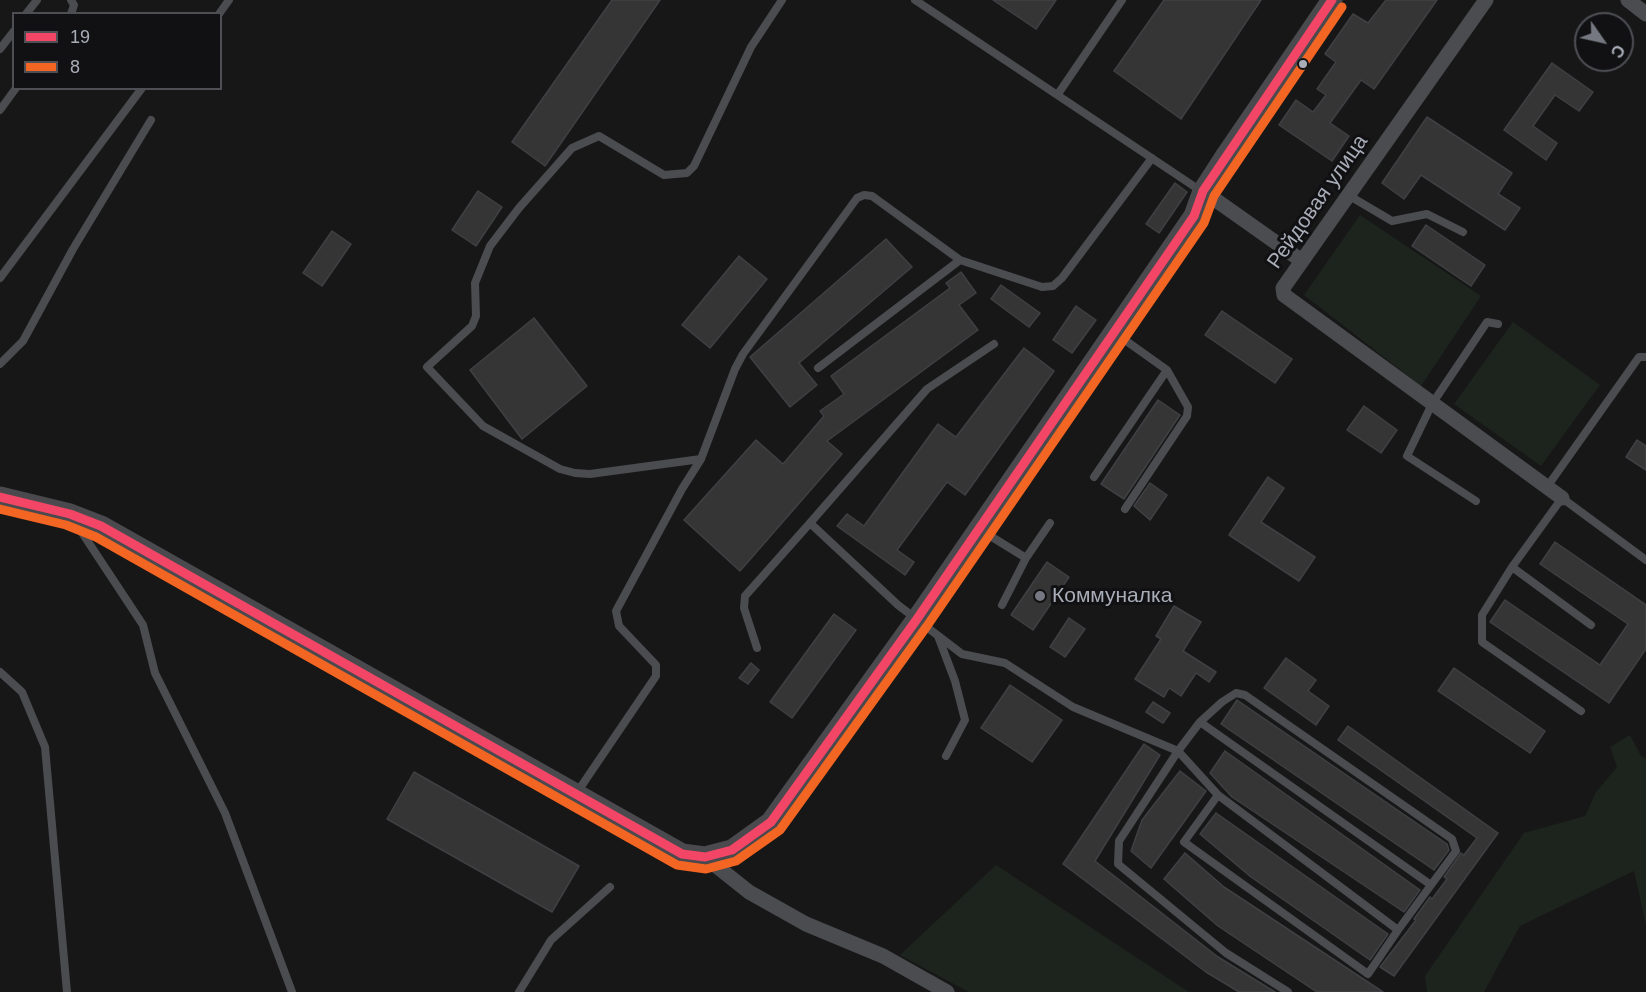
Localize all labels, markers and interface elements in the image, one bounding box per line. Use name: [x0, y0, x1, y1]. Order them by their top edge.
legend: [12, 12, 222, 90]
north arrow: [1574, 12, 1634, 72]
text: 19: [70, 27, 90, 47]
text: С: [1607, 42, 1628, 61]
text: 8: [70, 57, 80, 77]
unlabelled marker: [1297, 58, 1309, 70]
street label: Рейдовая улица: [1262, 130, 1374, 274]
place label: Коммуналка: [1052, 583, 1172, 609]
marker: Коммуналка: [1033, 589, 1047, 603]

